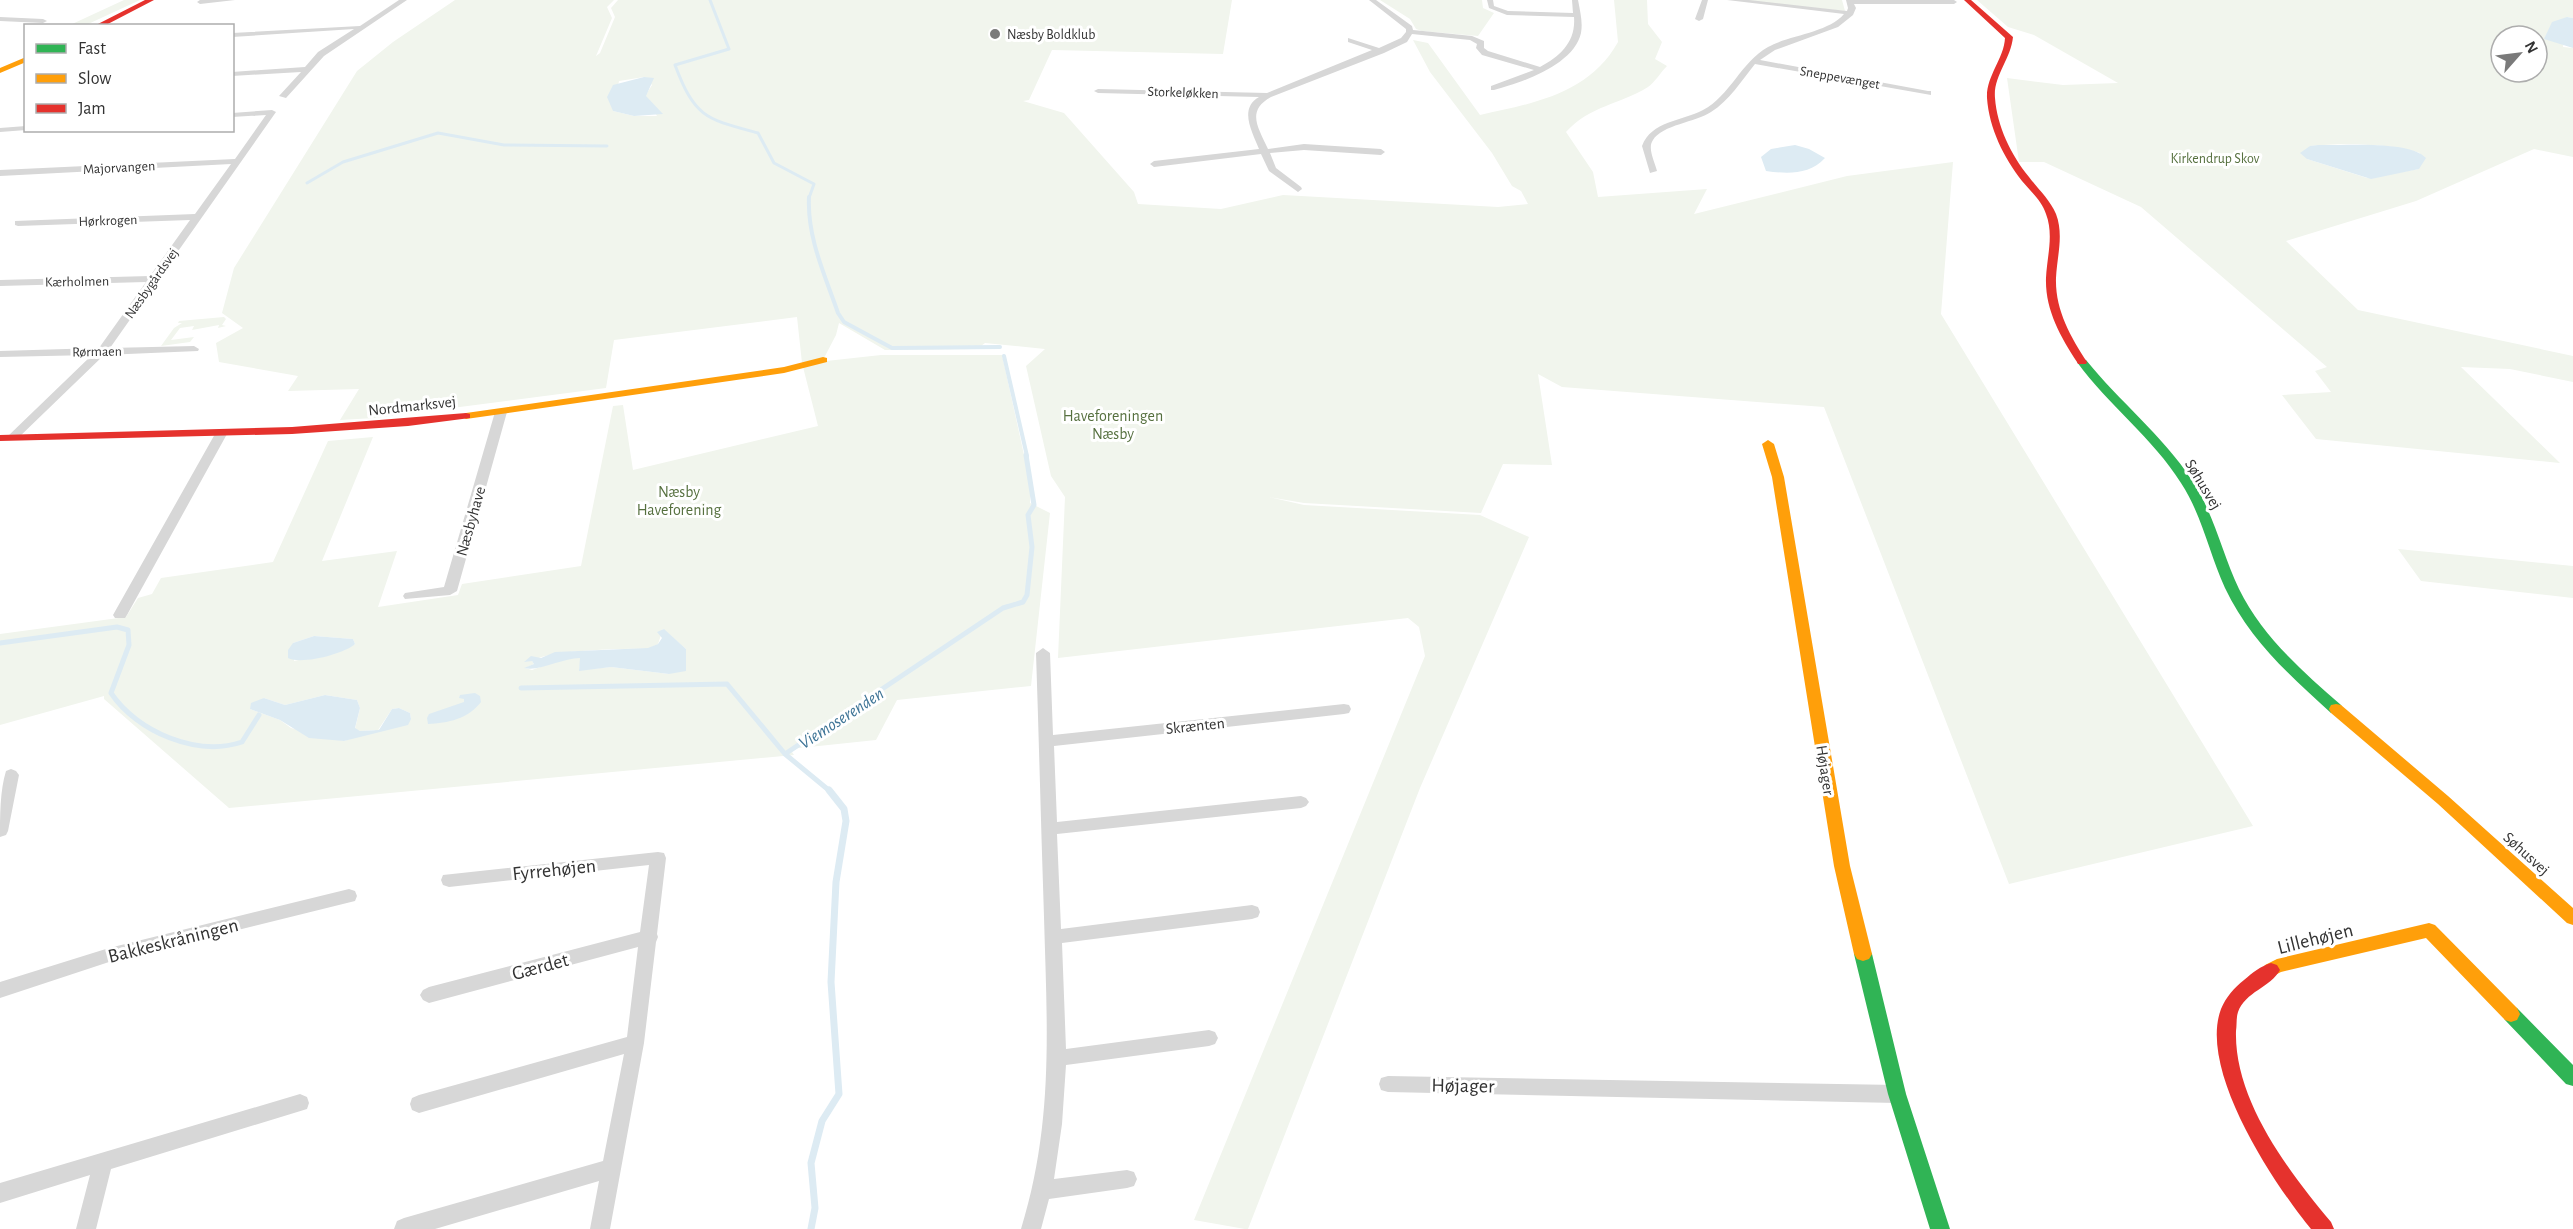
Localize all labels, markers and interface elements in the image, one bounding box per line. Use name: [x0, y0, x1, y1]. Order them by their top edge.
legend: [24, 24, 234, 132]
north arrow: [2489, 24, 2549, 84]
marker: Næsby Boldklub: [988, 27, 1002, 41]
place label: Næsby Boldklub: [1007, 28, 1095, 42]
text: N: [2522, 39, 2541, 56]
text: Fast: [78, 40, 106, 58]
street label: Sneppevænget: [1799, 64, 1881, 92]
text: Slow: [78, 70, 111, 88]
street label: Storkeløkken: [1147, 85, 1219, 101]
text: Jam: [78, 100, 106, 118]
park label: Kirkendrup Skov: [2171, 152, 2260, 166]
street label: Majorvangen: [83, 159, 156, 177]
street label: Hørkrogen: [78, 213, 138, 229]
street label: Næsbygårdsvej: [122, 246, 181, 321]
street label: Kærholmen: [45, 274, 109, 290]
street label: Rørmaen: [72, 345, 122, 359]
street label: Nordmarksvej: [367, 393, 457, 420]
park label: Haveforeningen Næsby: [1063, 408, 1163, 443]
street label: Søhusvej: [2181, 457, 2224, 513]
park label: Næsby Haveforening: [637, 484, 722, 518]
street label: Næsbyhave: [453, 485, 489, 558]
water label: Viemoserenden: [796, 685, 887, 753]
street label: Skrænten: [1165, 715, 1225, 737]
street label: Højager: [1812, 744, 1837, 797]
street label: Søhusvej: [2500, 829, 2552, 879]
street label: Fyrrehøjen: [511, 856, 597, 884]
street label: Bakkeskråningen: [106, 915, 241, 967]
street label: Lillehøjen: [2275, 920, 2355, 958]
street label: Gærdet: [510, 950, 571, 984]
street label: Højager: [1431, 1075, 1495, 1097]

